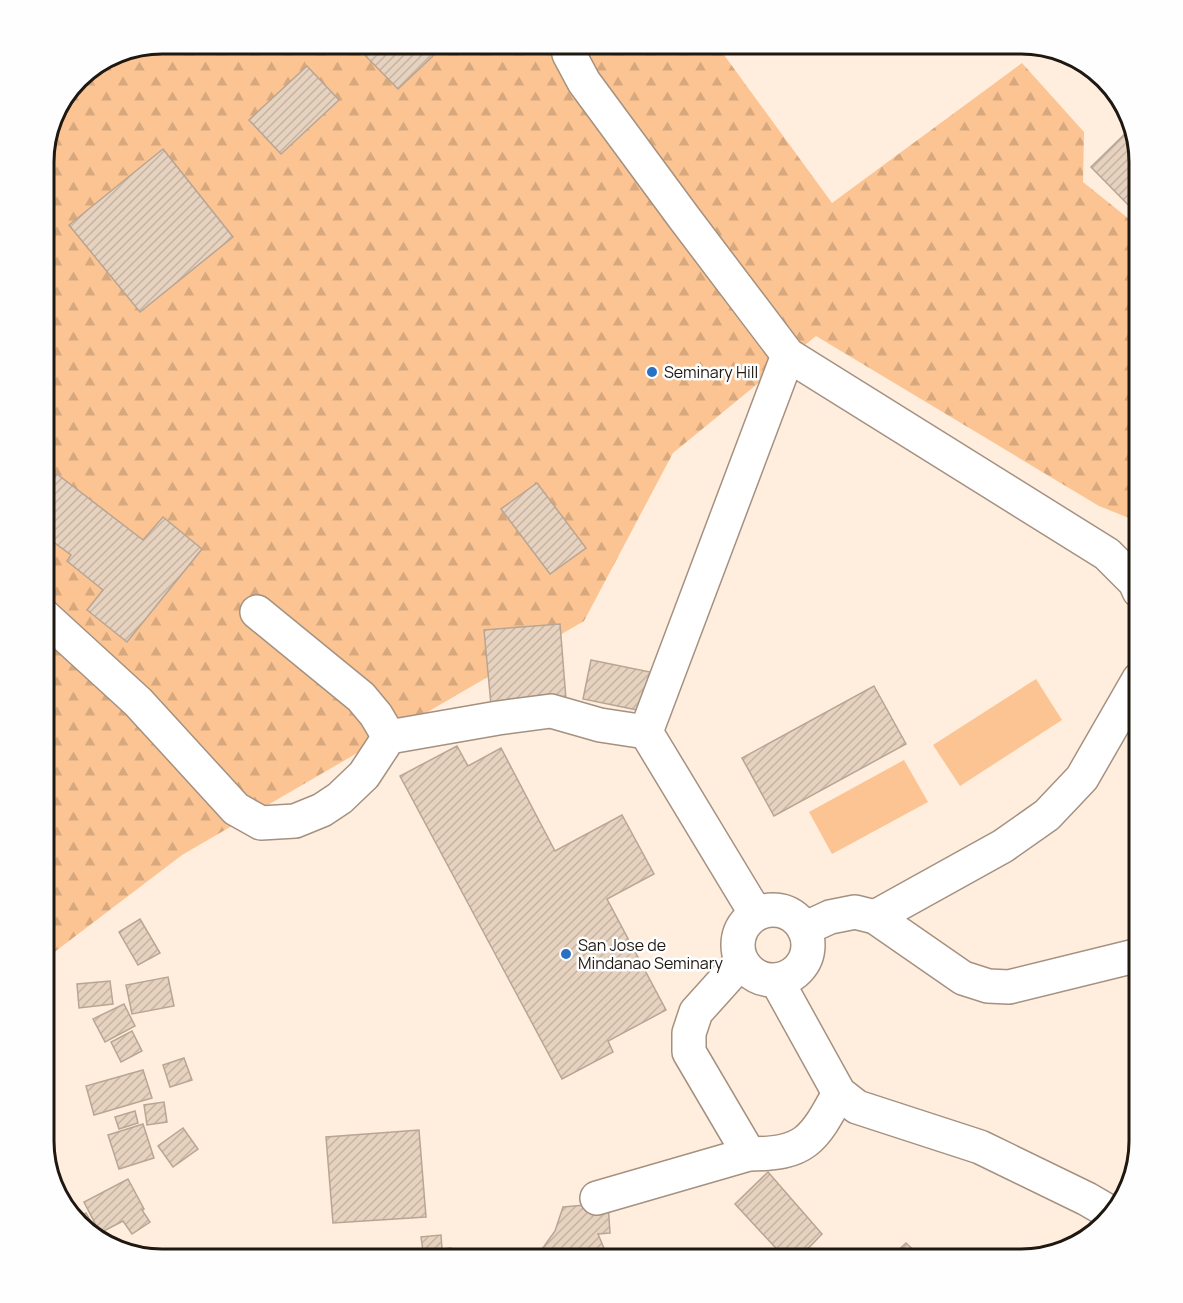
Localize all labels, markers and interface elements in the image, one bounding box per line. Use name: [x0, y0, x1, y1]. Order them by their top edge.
place label: Seminary Hill: [664, 361, 758, 383]
marker: Seminary Hill: [645, 365, 659, 379]
place label: San Jose de Mindanao Seminary: [578, 934, 723, 974]
marker: San Jose de Mindanao Seminary: [559, 947, 573, 961]

